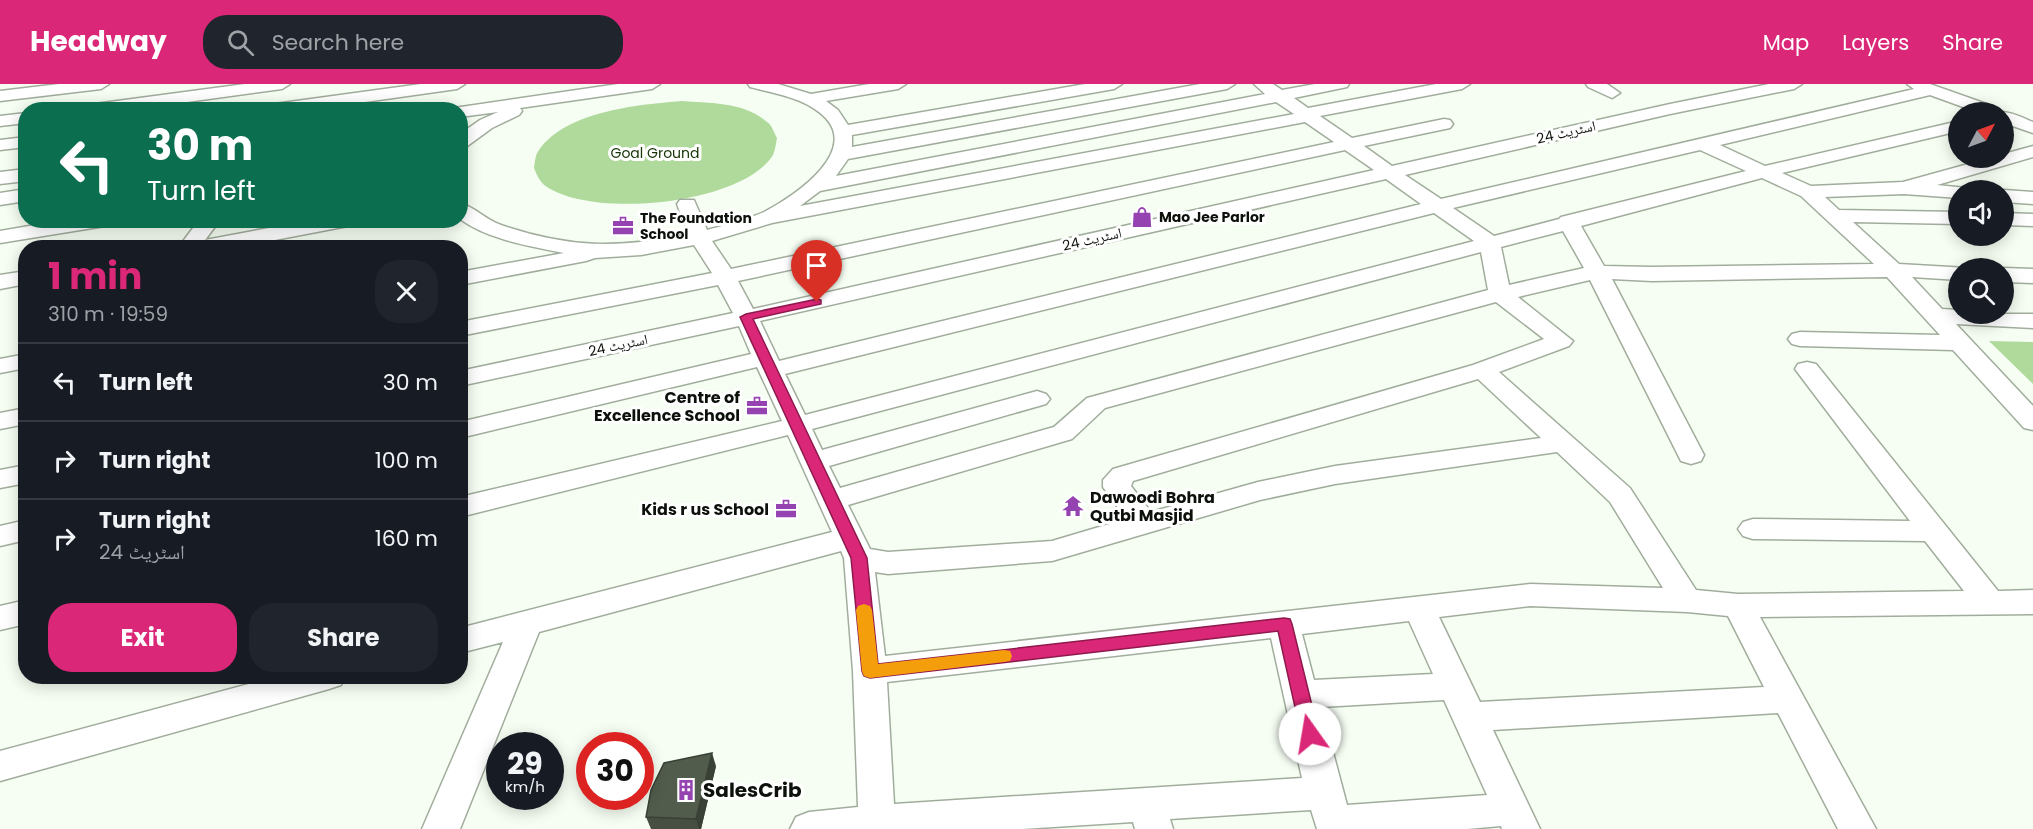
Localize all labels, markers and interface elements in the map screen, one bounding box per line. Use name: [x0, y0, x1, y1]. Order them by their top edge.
search box: [203, 15, 623, 69]
text: Headway: [30, 22, 167, 61]
icon: search: [224, 26, 257, 59]
text: Search here: [272, 27, 404, 58]
text: Map: [1763, 28, 1809, 57]
text: Layers: [1842, 28, 1909, 57]
text: Share: [1942, 28, 2003, 57]
north arrow: [1948, 102, 2014, 168]
map controls: [1948, 102, 2014, 324]
street label: اسٹریٹ 24: [1534, 115, 1598, 149]
text: 30 m: [147, 116, 253, 175]
icon: left: [48, 126, 126, 204]
park label: Goal Ground: [611, 143, 699, 163]
text: Turn left: [147, 172, 256, 209]
button: sound: [1948, 180, 2014, 246]
shop icon: Mao Jee Parlor: [1130, 205, 1154, 229]
place label: Mao Jee Parlor: [1159, 207, 1265, 227]
place label: The Foundation School: [640, 208, 752, 244]
office icon: The Foundation School: [611, 214, 635, 238]
street label: اسٹریٹ 24: [1060, 222, 1124, 256]
pin: [791, 240, 842, 302]
icon: arrive: [800, 249, 833, 282]
text: 1 min: [48, 251, 142, 302]
button: search: [1948, 258, 2014, 324]
button: close: [375, 260, 438, 323]
text: 310 m · 19:59: [48, 300, 168, 328]
street label: اسٹریٹ 24: [587, 329, 649, 361]
icon: left: [48, 366, 81, 399]
text: Turn left: [99, 367, 193, 398]
text: 30 m: [383, 367, 438, 398]
place label: Centre of Excellence School: [594, 386, 740, 427]
office icon: Centre of Excellence School: [745, 394, 769, 418]
icon: right: [48, 444, 81, 477]
text: Turn right: [99, 445, 210, 476]
text: 100 m: [375, 445, 438, 476]
place label: Dawoodi Bohra Qutbi Masjid: [1090, 486, 1215, 527]
temple icon: Dawoodi Bohra Qutbi Masjid: [1061, 494, 1085, 518]
office icon: Kids r us School: [774, 497, 798, 521]
place label: Kids r us School: [641, 498, 769, 521]
text: Turn right: [99, 505, 210, 536]
icon: right: [48, 522, 81, 555]
text: 160 m: [375, 523, 438, 554]
text: اسٹریٹ 24: [99, 538, 185, 566]
button: Exit: [48, 603, 237, 672]
button: Share: [249, 603, 438, 672]
position arrow: [1278, 702, 1342, 766]
speed limit sign: 30: [576, 732, 654, 810]
text: 29: [507, 742, 543, 785]
text: km/h: [505, 776, 545, 797]
place label: SalesCrib: [703, 776, 802, 804]
building icon: SalesCrib: [674, 778, 698, 802]

